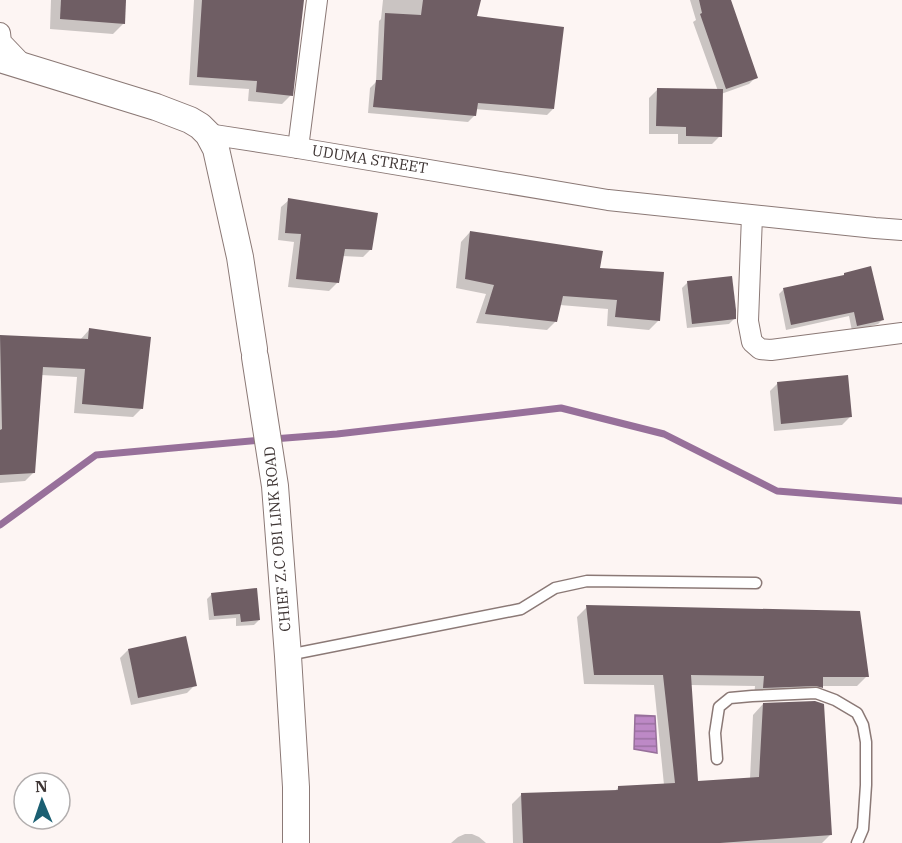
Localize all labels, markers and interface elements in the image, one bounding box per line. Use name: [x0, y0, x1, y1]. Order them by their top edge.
street label: UDUMA STREET: [311, 140, 429, 178]
street label: CHIEF Z.C OBI LINK ROAD: [259, 446, 295, 632]
north arrow: [12, 771, 72, 831]
text: N: [35, 776, 48, 796]

